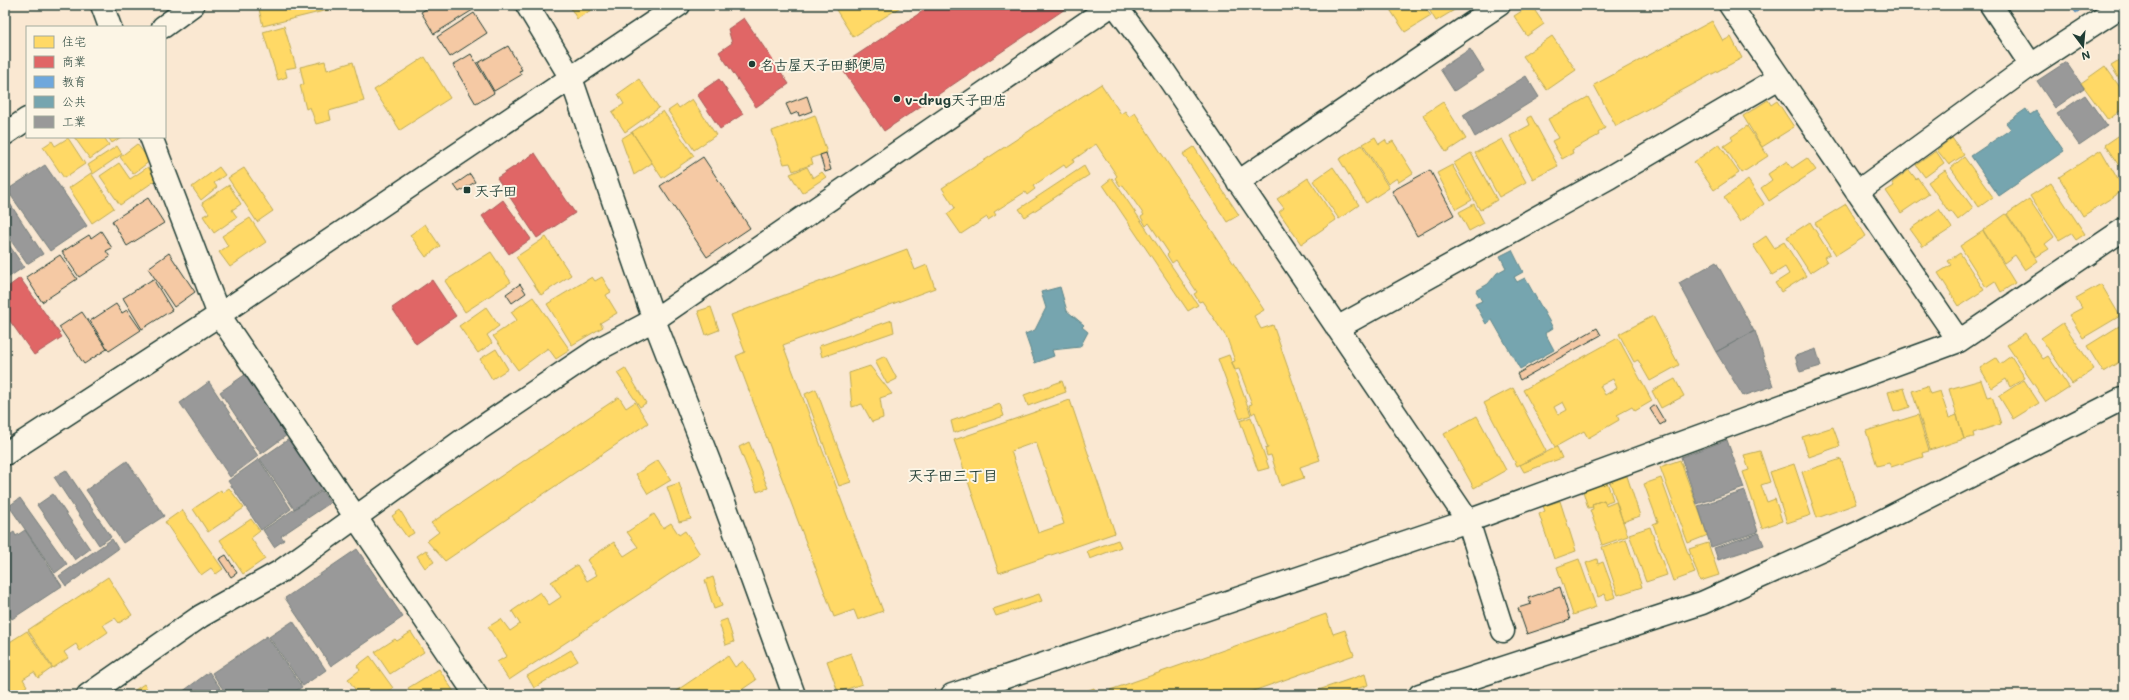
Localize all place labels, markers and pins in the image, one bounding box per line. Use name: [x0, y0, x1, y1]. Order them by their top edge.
place label: 名古屋天子田郵便局: [760, 55, 886, 74]
marker: 名古屋天子田郵便局: [747, 59, 757, 69]
place label: v-drug天子田店: [905, 90, 1007, 109]
marker: v-drug天子田店: [892, 94, 902, 104]
place label: 天子田: [475, 181, 517, 200]
marker: 天子田: [462, 185, 472, 195]

